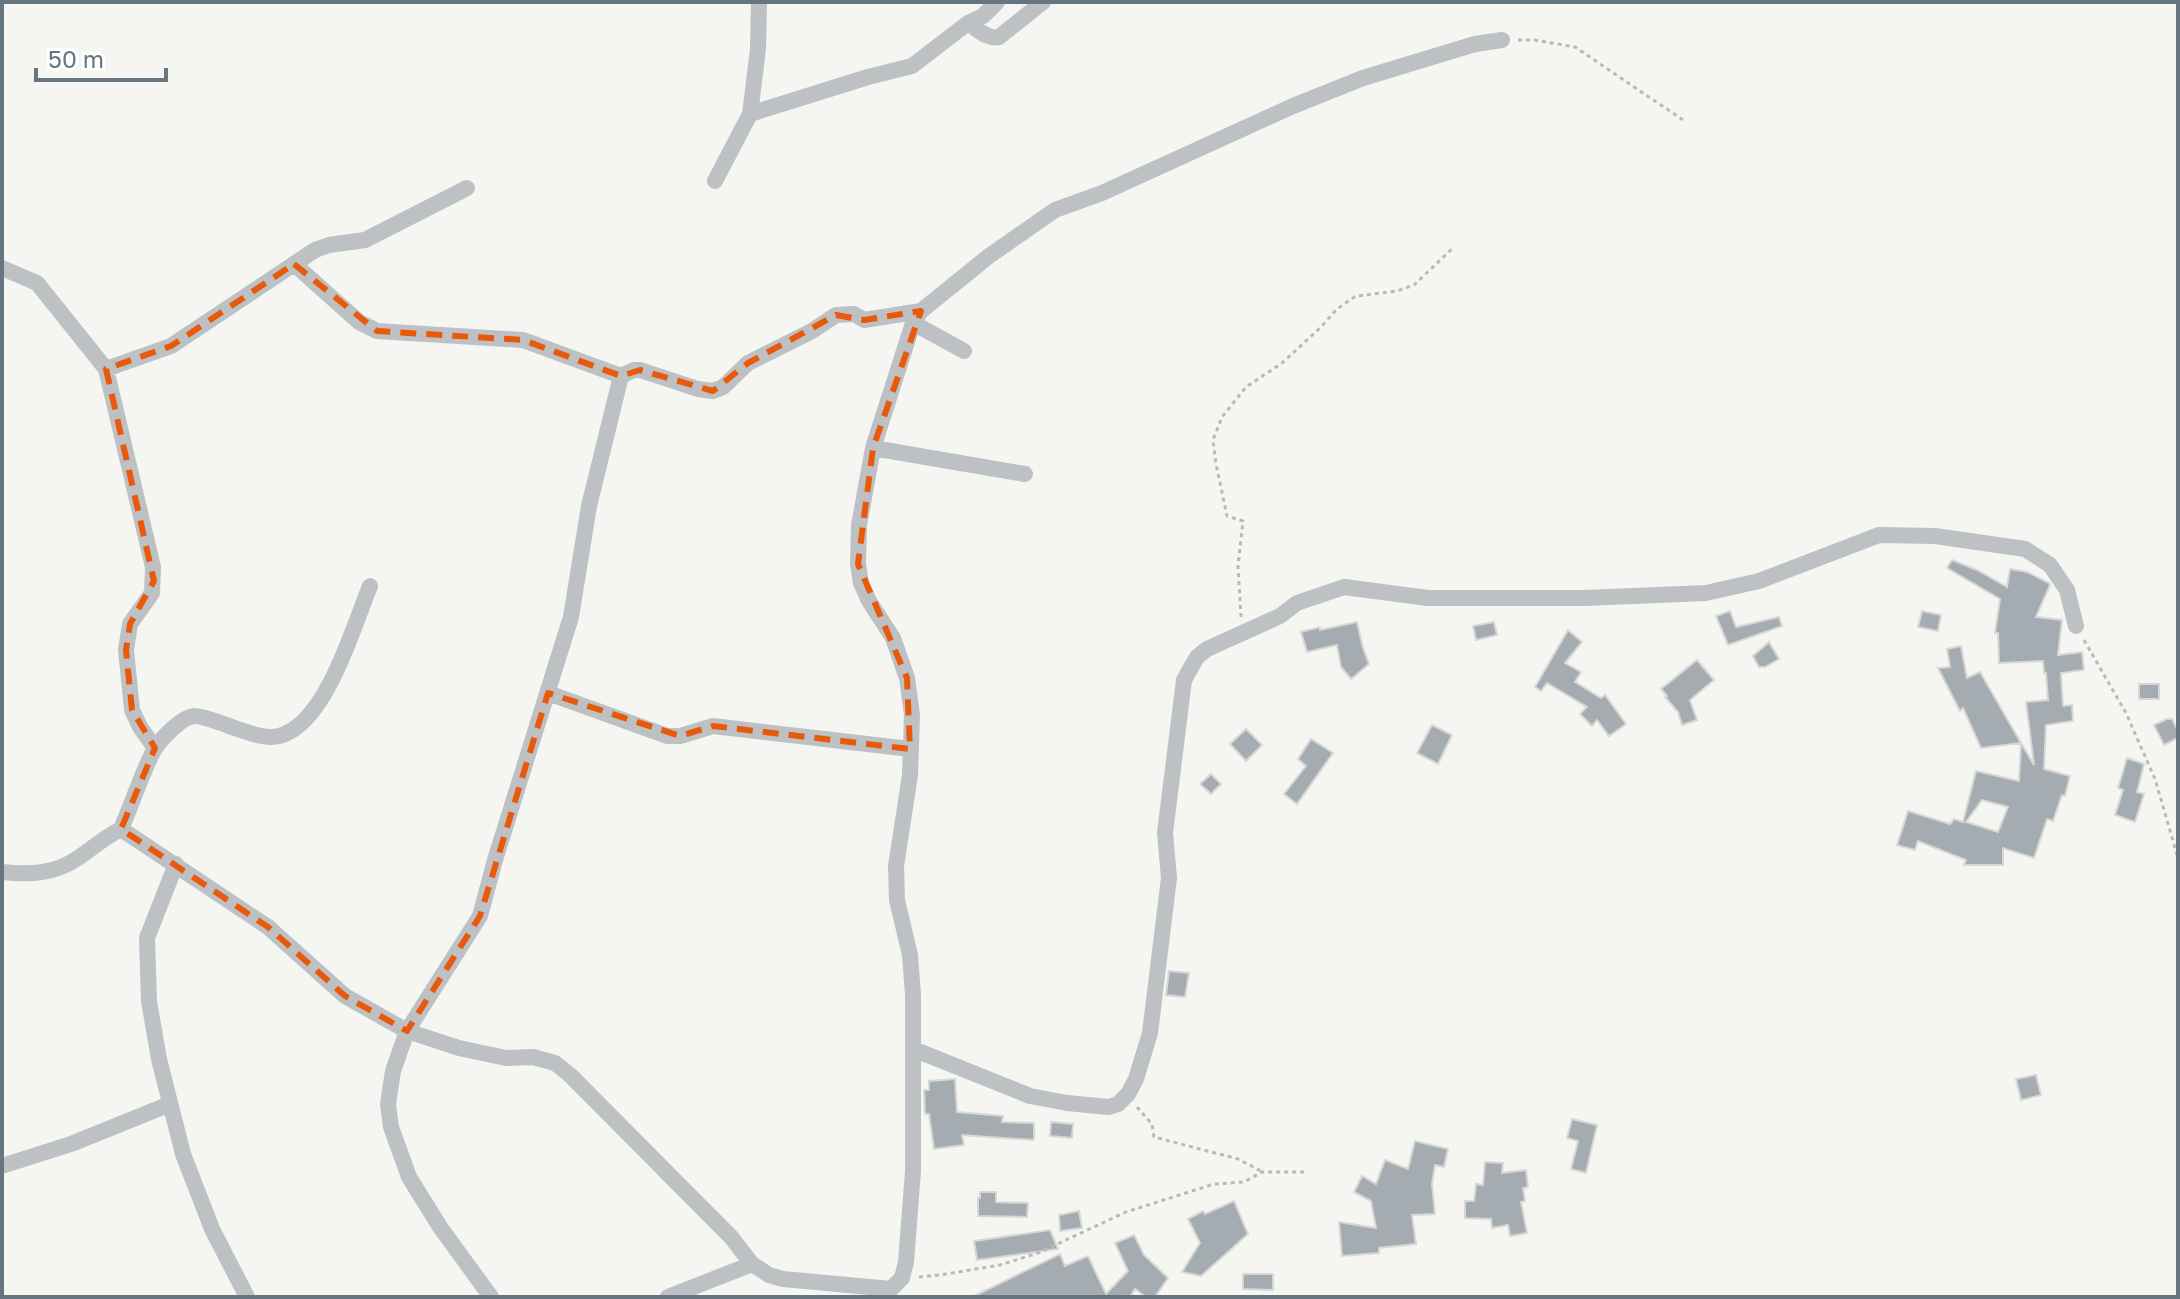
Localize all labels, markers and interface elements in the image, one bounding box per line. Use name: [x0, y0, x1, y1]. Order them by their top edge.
scale bar: [36, 32, 166, 82]
text: 50 m: [48, 44, 104, 73]

